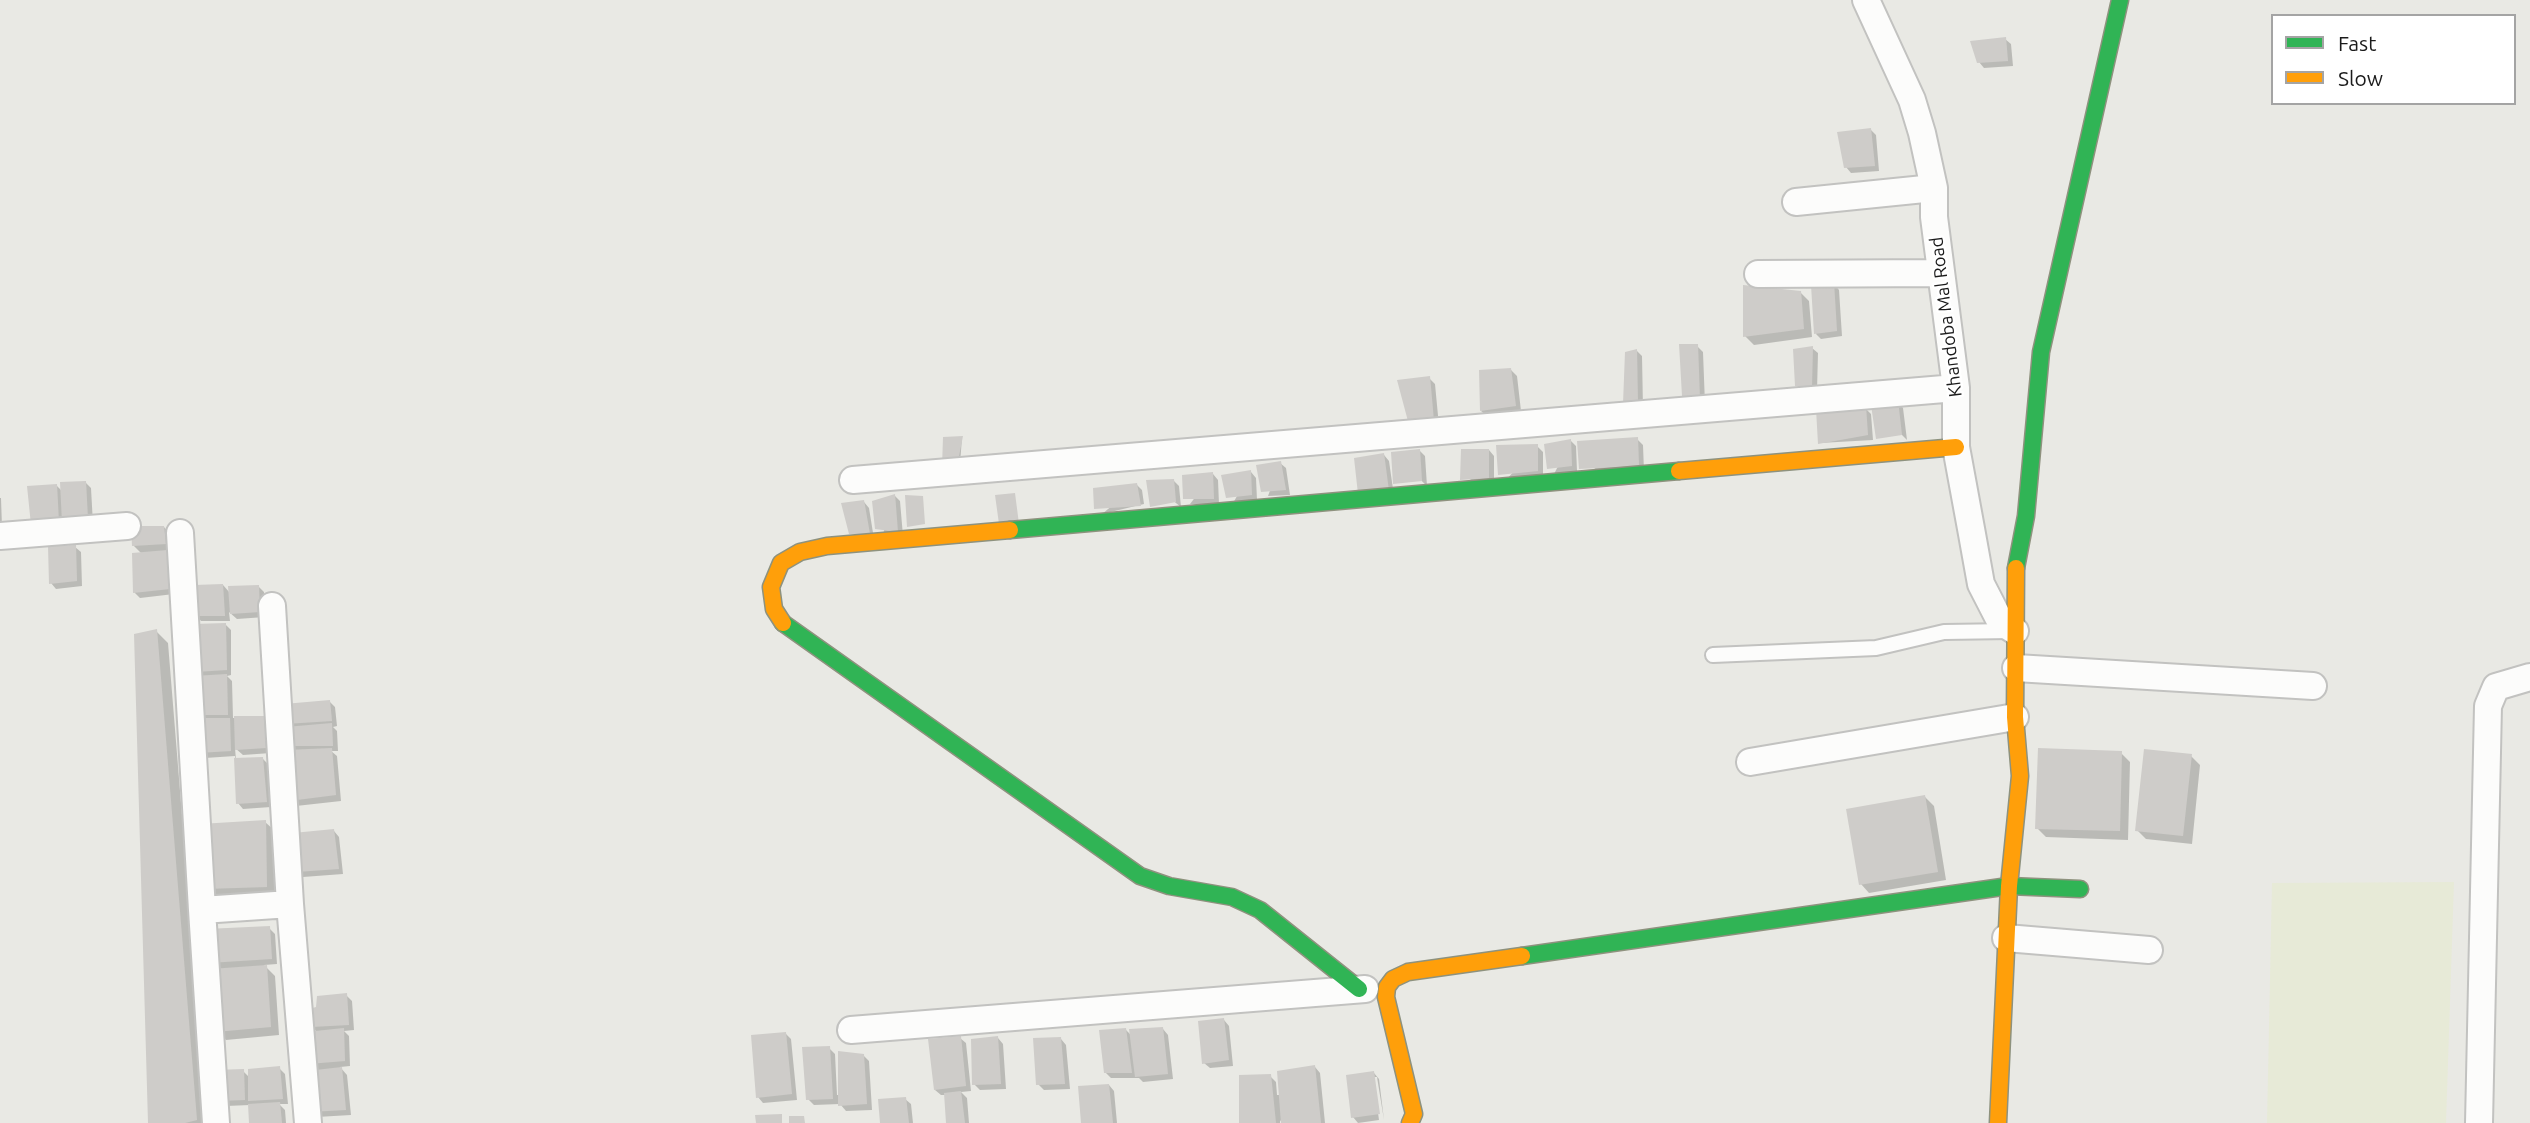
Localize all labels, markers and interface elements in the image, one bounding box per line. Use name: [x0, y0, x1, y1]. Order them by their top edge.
legend: [2271, 14, 2516, 105]
text: Fast: [2338, 31, 2376, 55]
text: Slow: [2338, 66, 2383, 90]
street label: Khandoba Mal Road: [1925, 236, 1967, 398]

